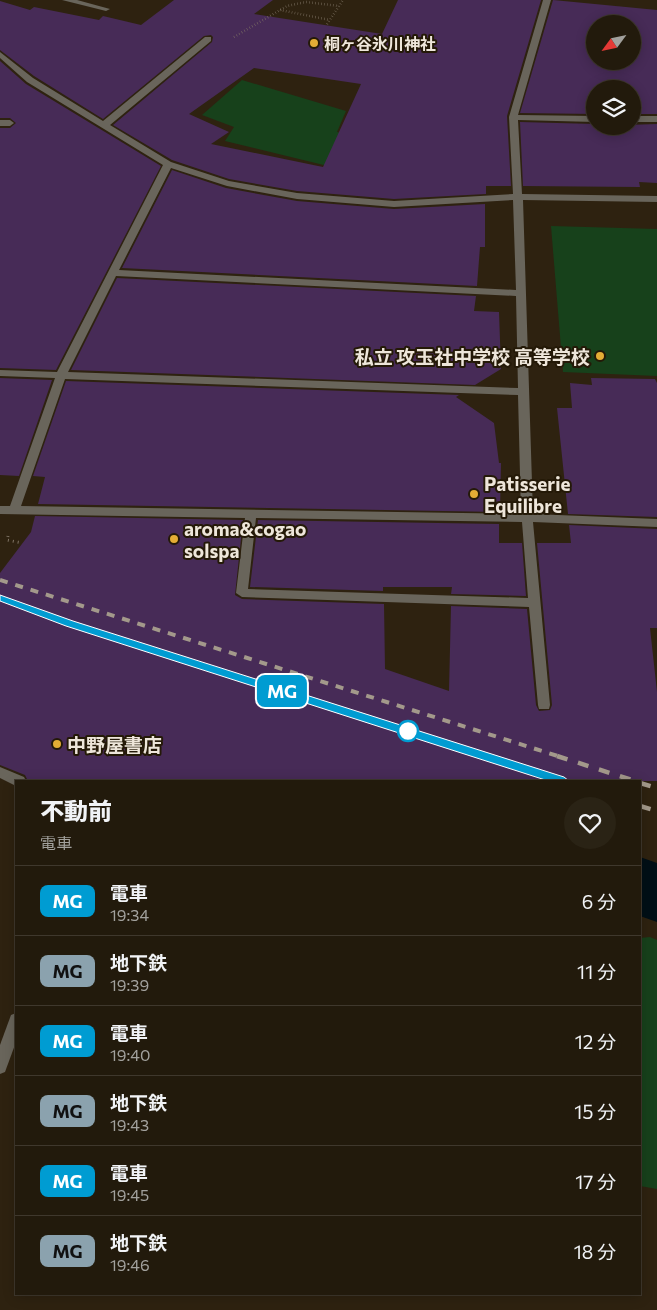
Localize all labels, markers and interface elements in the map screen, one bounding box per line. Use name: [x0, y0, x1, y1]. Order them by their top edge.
north arrow: [586, 15, 641, 70]
map controls: [586, 15, 641, 135]
place label: 桐ヶ谷氷川神社: [324, 34, 436, 53]
marker: 桐ヶ谷氷川神社: [308, 37, 320, 49]
button: layers: [586, 80, 641, 135]
place label: 私立 攻玉社中学校 高等学校: [355, 345, 590, 368]
marker: 私立 攻玉社中学校 高等学校: [594, 350, 606, 362]
place label: Patisserie Equilibre: [484, 472, 570, 517]
marker: Patisserie Equilibre: [468, 488, 480, 500]
place label: aroma&cogao solspa: [184, 517, 306, 562]
marker: aroma&cogao solspa: [168, 533, 180, 545]
line badge: MG: [260, 675, 304, 707]
text: MG: [267, 680, 297, 702]
unlabelled marker: [397, 720, 419, 742]
place label: 中野屋書店: [67, 733, 162, 756]
marker: 中野屋書店: [51, 738, 63, 750]
text: 不動前: [40, 796, 112, 825]
button: heart: [564, 797, 616, 849]
text: 電車: [40, 833, 72, 852]
text: 電車: [110, 881, 148, 904]
text: MG: [52, 890, 83, 912]
text: 6 分: [582, 890, 616, 913]
text: 19:34: [110, 905, 149, 924]
text: 地下鉄: [110, 951, 167, 974]
text: MG: [52, 960, 83, 982]
text: 11 分: [577, 960, 616, 983]
text: 19:39: [110, 975, 149, 994]
text: 電車: [110, 1021, 148, 1044]
text: MG: [52, 1030, 83, 1052]
text: 12 分: [575, 1030, 616, 1053]
text: 19:40: [110, 1045, 150, 1064]
text: 地下鉄: [110, 1091, 167, 1114]
text: MG: [52, 1100, 83, 1122]
text: 15 分: [574, 1100, 616, 1123]
text: 19:43: [110, 1115, 149, 1134]
text: 電車: [110, 1161, 148, 1184]
text: MG: [52, 1170, 83, 1192]
text: 17 分: [575, 1170, 616, 1193]
text: 19:45: [110, 1185, 149, 1204]
text: 地下鉄: [110, 1231, 167, 1254]
text: MG: [52, 1240, 83, 1262]
text: 18 分: [574, 1240, 616, 1263]
text: 19:46: [110, 1255, 150, 1274]

